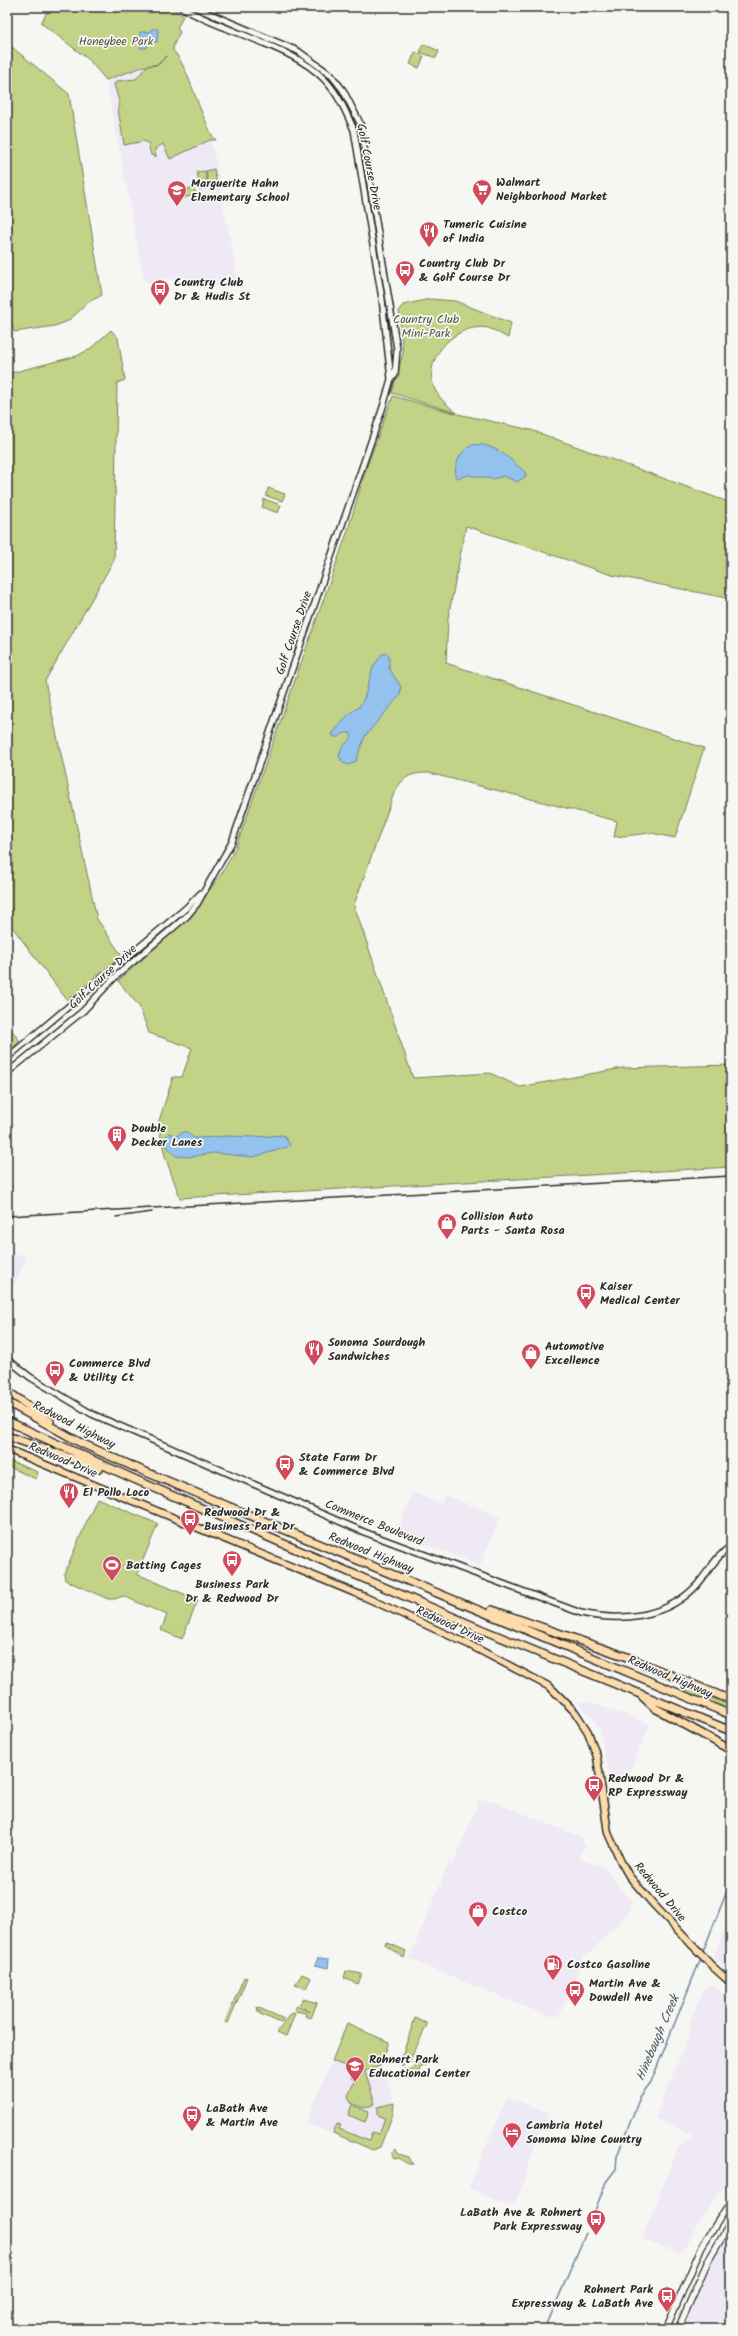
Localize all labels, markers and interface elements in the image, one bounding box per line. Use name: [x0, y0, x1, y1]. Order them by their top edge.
park label: Honeybee Park: [79, 32, 154, 51]
street label: Golf Course Drive: [351, 122, 387, 212]
place label: Walmart Neighborhood Market: [496, 173, 608, 206]
place label: Marguerite Hahn Elementary School: [191, 174, 290, 207]
supermarket icon: Walmart Neighborhood Market: [471, 178, 493, 206]
school or university icon: Marguerite Hahn Elementary School: [166, 179, 188, 207]
place label: Tumeric Cuisine of India: [443, 215, 527, 248]
restaurant icon: Tumeric Cuisine of India: [418, 220, 440, 248]
place label: Country Club Dr & Golf Course Dr: [419, 254, 511, 287]
bus stop icon: Country Club Dr & Golf Course Dr: [394, 259, 416, 287]
place label: Country Club Dr & Hudis St: [174, 273, 251, 306]
bus stop icon: Country Club Dr & Hudis St: [149, 278, 171, 306]
park label: Country Club Mini-Park: [393, 310, 460, 343]
street label: Golf Course Drive: [271, 588, 317, 678]
street label: Golf Course Drive: [64, 940, 142, 1014]
place label: Double Decker Lanes: [131, 1119, 203, 1152]
building icon: Double Decker Lanes: [106, 1124, 128, 1152]
place label: Collision Auto Parts - Santa Rosa: [461, 1207, 565, 1240]
shop icon: Collision Auto Parts - Santa Rosa: [436, 1212, 458, 1240]
place label: Kaiser Medical Center: [600, 1277, 680, 1310]
bus stop icon: Kaiser Medical Center: [575, 1282, 597, 1310]
place label: Sonoma Sourdough Sandwiches: [328, 1333, 426, 1366]
place label: Automotive Excellence: [545, 1337, 604, 1370]
restaurant icon: Sonoma Sourdough Sandwiches: [303, 1338, 325, 1366]
shop icon: Automotive Excellence: [520, 1342, 542, 1370]
place label: Commerce Blvd & Utility Ct: [69, 1354, 151, 1387]
bus stop icon: Commerce Blvd & Utility Ct: [44, 1359, 66, 1387]
street label: Redwood Highway: [29, 1396, 119, 1454]
street label: Redwood Drive: [26, 1437, 101, 1483]
place label: State Farm Dr & Commerce Blvd: [299, 1448, 395, 1481]
bus stop icon: State Farm Dr & Commerce Blvd: [274, 1453, 296, 1481]
restaurant icon: El Pollo Loco: [58, 1481, 80, 1509]
place label: El Pollo Loco: [83, 1483, 150, 1502]
street label: Commerce Boulevard: [322, 1495, 427, 1552]
place label: Redwood Dr & Business Park Dr: [204, 1503, 295, 1536]
bus stop icon: Redwood Dr & Business Park Dr: [179, 1508, 201, 1536]
street label: Redwood Highway: [325, 1527, 417, 1579]
bus stop icon: Business Park Dr & Redwood Dr: [221, 1549, 243, 1577]
sports icon: Batting Cages: [101, 1554, 123, 1582]
place label: Batting Cages: [126, 1556, 202, 1575]
place label: Business Park Dr & Redwood Dr: [185, 1575, 279, 1608]
street label: Redwood Drive: [413, 1601, 488, 1649]
street label: Redwood Highway: [625, 1651, 716, 1704]
place label: Redwood Dr & RP Expressway: [608, 1769, 688, 1802]
bus stop icon: Redwood Dr & RP Expressway: [583, 1774, 605, 1802]
street label: Redwood Drive: [629, 1858, 691, 1927]
shop icon: Costco: [467, 1900, 489, 1928]
place label: Costco: [492, 1902, 528, 1921]
fuel station icon: Costco Gasoline: [542, 1953, 564, 1981]
place label: Costco Gasoline: [567, 1955, 650, 1974]
place label: Martin Ave & Dowdell Ave: [589, 1974, 661, 2007]
bus stop icon: Martin Ave & Dowdell Ave: [564, 1979, 586, 2007]
water label: Hinebaugh Creek: [630, 1990, 686, 2084]
place label: Rohnert Park Educational Center: [369, 2050, 471, 2083]
school or university icon: Rohnert Park Educational Center: [344, 2055, 366, 2083]
place label: LaBath Ave & Martin Ave: [206, 2099, 278, 2132]
bus stop icon: LaBath Ave & Martin Ave: [181, 2104, 203, 2132]
place label: Cambria Hotel Sonoma Wine Country: [526, 2116, 643, 2149]
hotel icon: Cambria Hotel Sonoma Wine Country: [501, 2121, 523, 2149]
place label: LaBath Ave & Rohnert Park Expressway: [460, 2203, 583, 2236]
bus stop icon: LaBath Ave & Rohnert Park Expressway: [585, 2208, 607, 2236]
place label: Rohnert Park Expressway & LaBath Ave: [512, 2280, 654, 2313]
bus stop icon: Rohnert Park Expressway & LaBath Ave: [656, 2285, 678, 2313]

